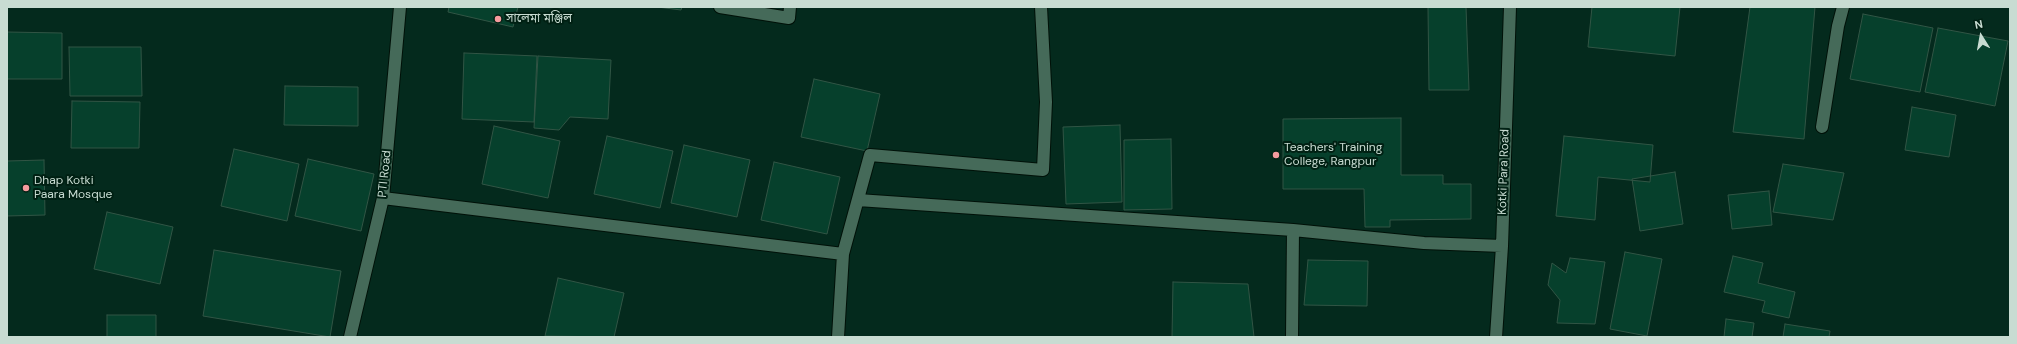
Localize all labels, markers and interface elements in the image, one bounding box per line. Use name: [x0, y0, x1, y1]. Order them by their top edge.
place label: সালেমা মঞ্জিল: [506, 12, 572, 26]
marker: সালেমা মঞ্জিল: [493, 14, 503, 24]
north arrow: [1961, 16, 2001, 56]
text: N: [1973, 17, 1984, 32]
street label: Kotki Para Road: [1495, 129, 1513, 215]
place label: Teachers' Training College, Rangpur: [1284, 141, 1382, 169]
street label: PTI Road: [375, 150, 395, 198]
marker: Teachers' Training College, Rangpur: [1271, 150, 1281, 160]
place label: Dhap Kotki Paara Mosque: [34, 174, 112, 202]
marker: Dhap Kotki Paara Mosque: [21, 183, 31, 193]

